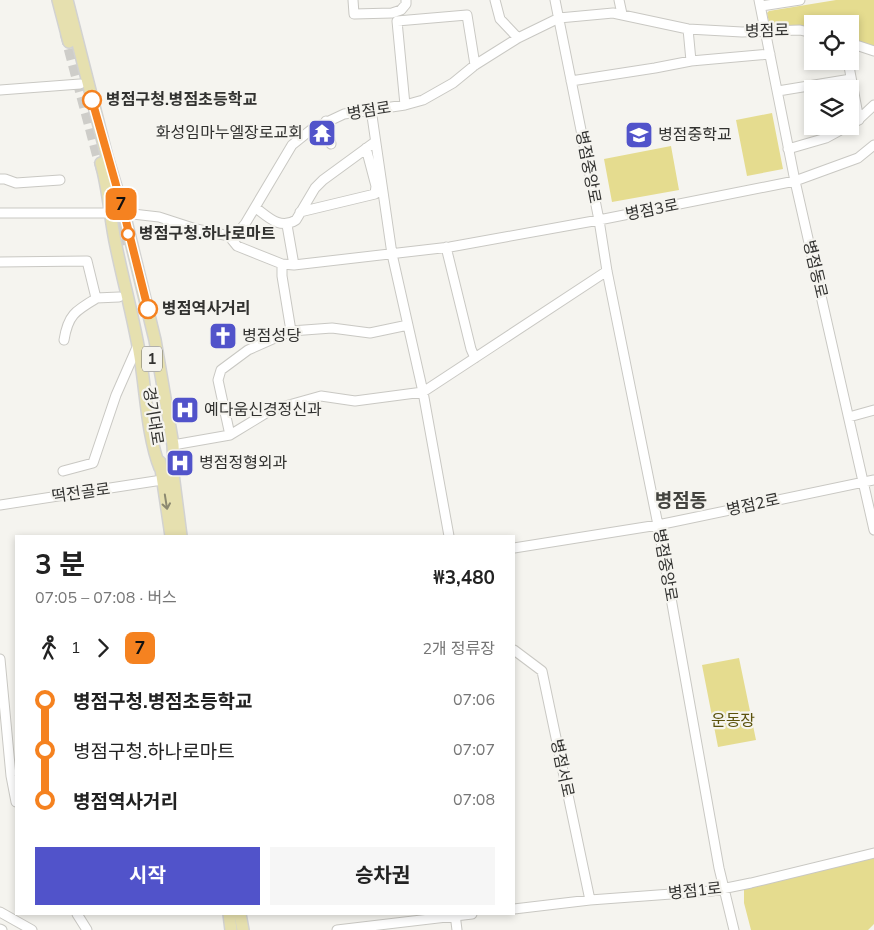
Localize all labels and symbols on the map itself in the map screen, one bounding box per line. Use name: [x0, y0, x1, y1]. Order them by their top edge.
street label: 병점로: [745, 20, 790, 42]
place label: 병점구청.병점초등학교: [106, 89, 257, 111]
marker: 병점구청.병점초등학교: [82, 90, 102, 110]
street label: 병점로: [345, 97, 393, 125]
temple icon: 화성임마누엘장로교회: [307, 118, 337, 148]
school or university icon: 병점중학교: [624, 120, 654, 150]
place label: 화성임마누엘장로교회: [156, 122, 303, 144]
place label: 병점중학교: [658, 124, 732, 146]
street label: 병점중앙로: [570, 129, 606, 205]
line badge: 7: [105, 188, 137, 220]
street label: 병점3로: [624, 194, 681, 226]
place label: 병점구청.하나로마트: [139, 223, 276, 245]
marker: 병점구청.하나로마트: [121, 227, 135, 241]
street label: 병점동로: [798, 238, 832, 300]
place label: 병점역사거리: [162, 298, 250, 320]
marker: 병점역사거리: [138, 299, 158, 319]
church icon: 병점성당: [208, 321, 238, 351]
place label: 병점성당: [242, 325, 301, 347]
road number: 1: [142, 346, 162, 372]
street label: 경기대로: [138, 385, 169, 447]
hospital icon: 예다움신경정신과: [170, 395, 200, 425]
place label: 예다움신경정신과: [204, 399, 322, 421]
hospital icon: 병점정형외과: [165, 448, 195, 478]
place label: 병점정형외과: [199, 452, 288, 474]
street label: 떡전골로: [50, 478, 112, 508]
district label: 병점동: [655, 488, 707, 514]
street label: 병점2로: [724, 489, 782, 521]
one-way arrow: [161, 494, 171, 510]
street label: 병점중앙로: [648, 527, 682, 603]
park label: 운동장: [711, 710, 755, 732]
street label: 병점서로: [545, 737, 579, 799]
street label: 병점1로: [667, 877, 723, 905]

